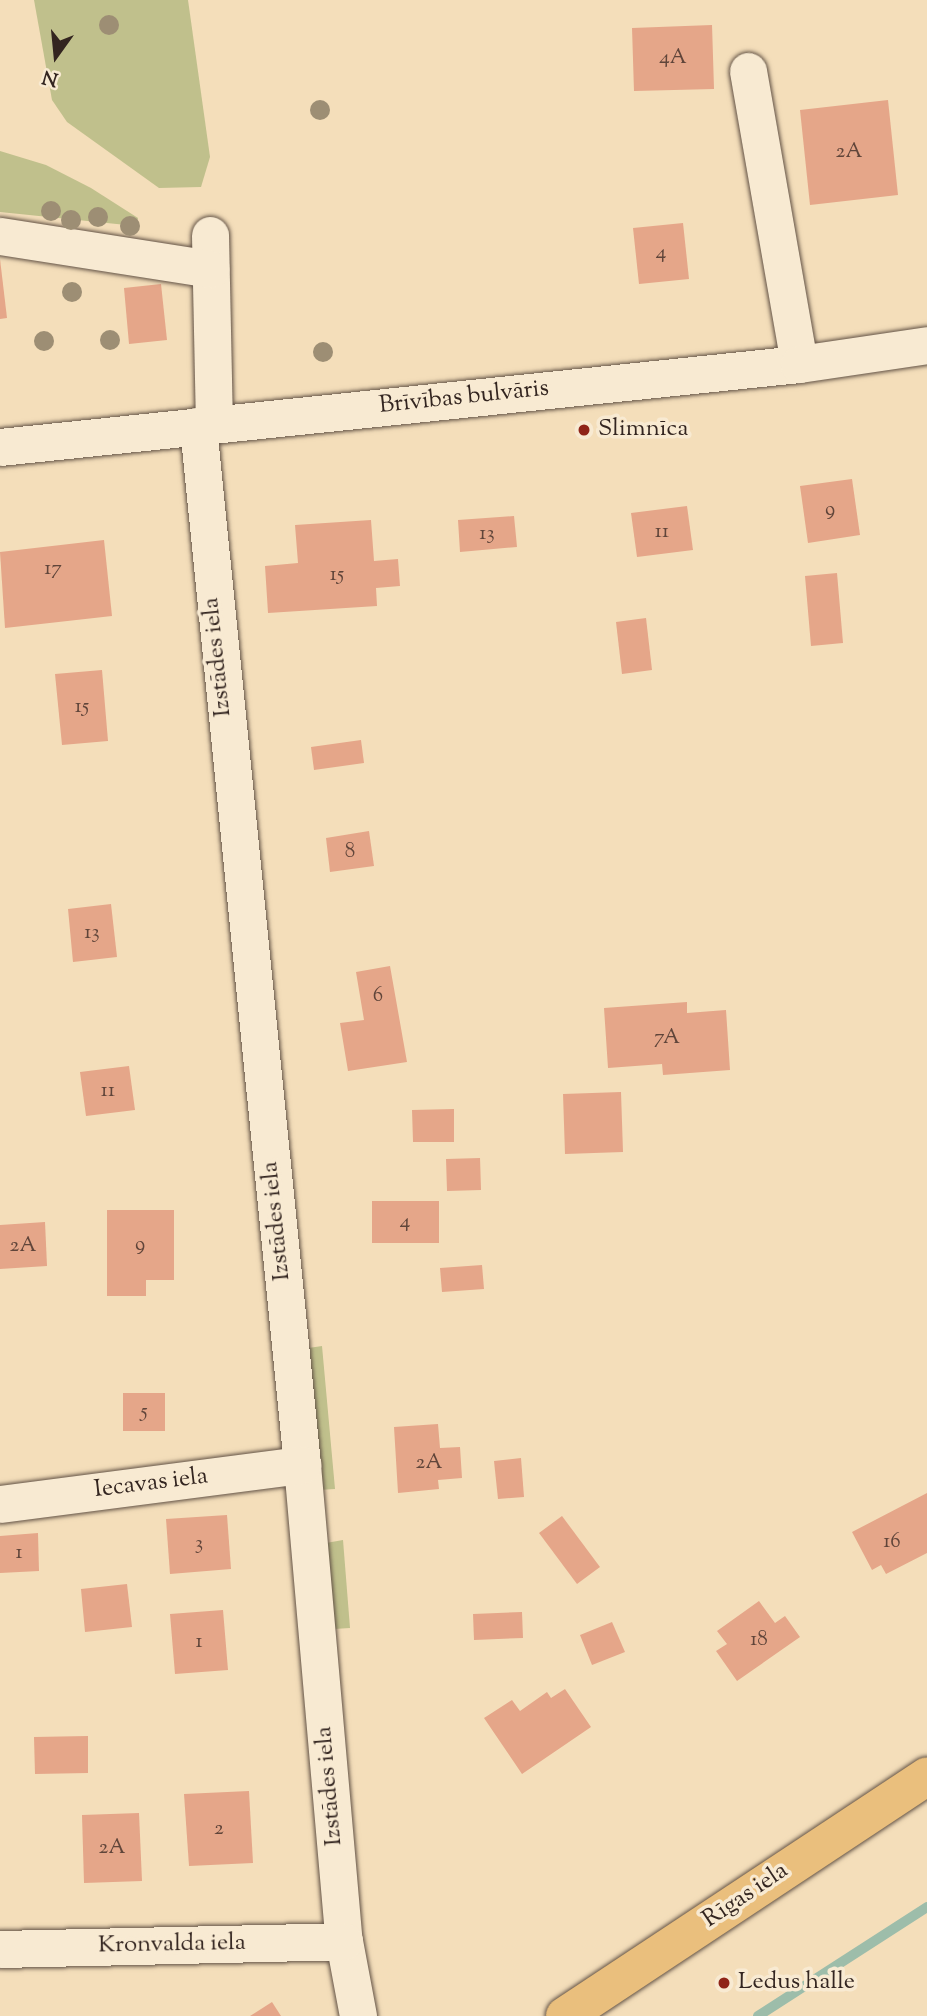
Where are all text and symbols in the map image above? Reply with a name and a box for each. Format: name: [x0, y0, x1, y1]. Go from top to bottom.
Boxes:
north arrow: [21, 21, 91, 91]
house number: 4A: [659, 45, 687, 71]
text: N: [40, 62, 61, 92]
house number: 2A: [836, 139, 862, 165]
house number: 4: [656, 240, 666, 266]
street label: Brīvības bulvāris: [378, 375, 550, 421]
place label: Slimnīca: [598, 416, 688, 444]
marker: Slimnīca: [576, 422, 592, 438]
house number: 9: [825, 497, 835, 523]
house number: 11: [655, 519, 669, 545]
house number: 13: [479, 521, 495, 547]
house number: 17: [44, 556, 62, 582]
house number: 15: [330, 562, 344, 588]
street label: Izstādes iela: [197, 596, 239, 718]
house number: 15: [75, 694, 89, 720]
house number: 8: [345, 839, 355, 865]
house number: 13: [84, 920, 100, 946]
house number: 6: [373, 983, 383, 1009]
house number: 7A: [654, 1025, 680, 1051]
house number: 11: [101, 1078, 115, 1104]
street label: Izstādes iela: [256, 1160, 298, 1282]
house number: 4: [400, 1209, 410, 1235]
house number: 9: [135, 1232, 145, 1258]
house number: 2A: [10, 1233, 36, 1259]
house number: 5: [140, 1399, 148, 1425]
house number: 2A: [416, 1450, 442, 1476]
street label: Iecavas iela: [93, 1463, 209, 1505]
house number: 16: [883, 1529, 901, 1555]
house number: 3: [195, 1531, 203, 1557]
house number: 1: [15, 1540, 23, 1566]
house number: 18: [750, 1627, 768, 1653]
house number: 1: [195, 1629, 203, 1655]
street label: Izstādes iela: [310, 1725, 350, 1847]
house number: 2: [214, 1816, 224, 1842]
house number: 2A: [99, 1835, 125, 1861]
street label: Rīgas iela: [698, 1857, 794, 1935]
street label: Kronvalda iela: [98, 1929, 246, 1961]
place label: Ledus halle: [738, 1969, 855, 1997]
marker: Ledus halle: [716, 1975, 732, 1991]

